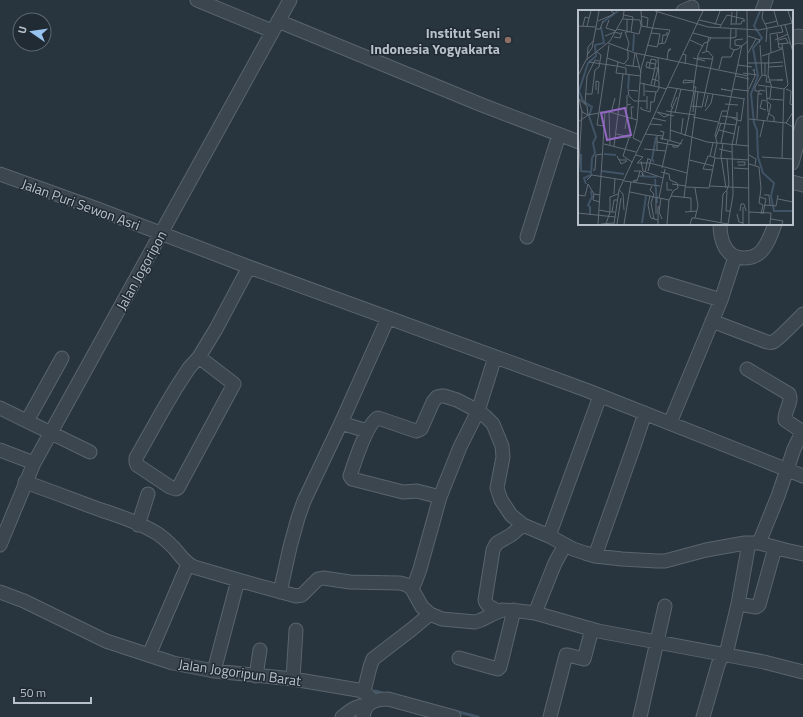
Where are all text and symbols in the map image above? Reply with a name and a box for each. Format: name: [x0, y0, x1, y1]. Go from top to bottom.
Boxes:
inset map: [578, 10, 793, 225]
north arrow: [12, 12, 52, 52]
place label: Institut Seni Indonesia Yogyakarta: [370, 22, 500, 59]
text: U: [14, 24, 31, 35]
marker: Institut Seni Indonesia Yogyakarta: [503, 35, 513, 45]
street label: Jalan Puri Sewon Asri: [19, 173, 143, 235]
street label: Jalan Jogoripon: [110, 226, 172, 314]
street label: Jalan Jogoripun Barat: [177, 653, 303, 691]
scale bar: [14, 679, 91, 705]
text: 50 m: [20, 683, 46, 702]

